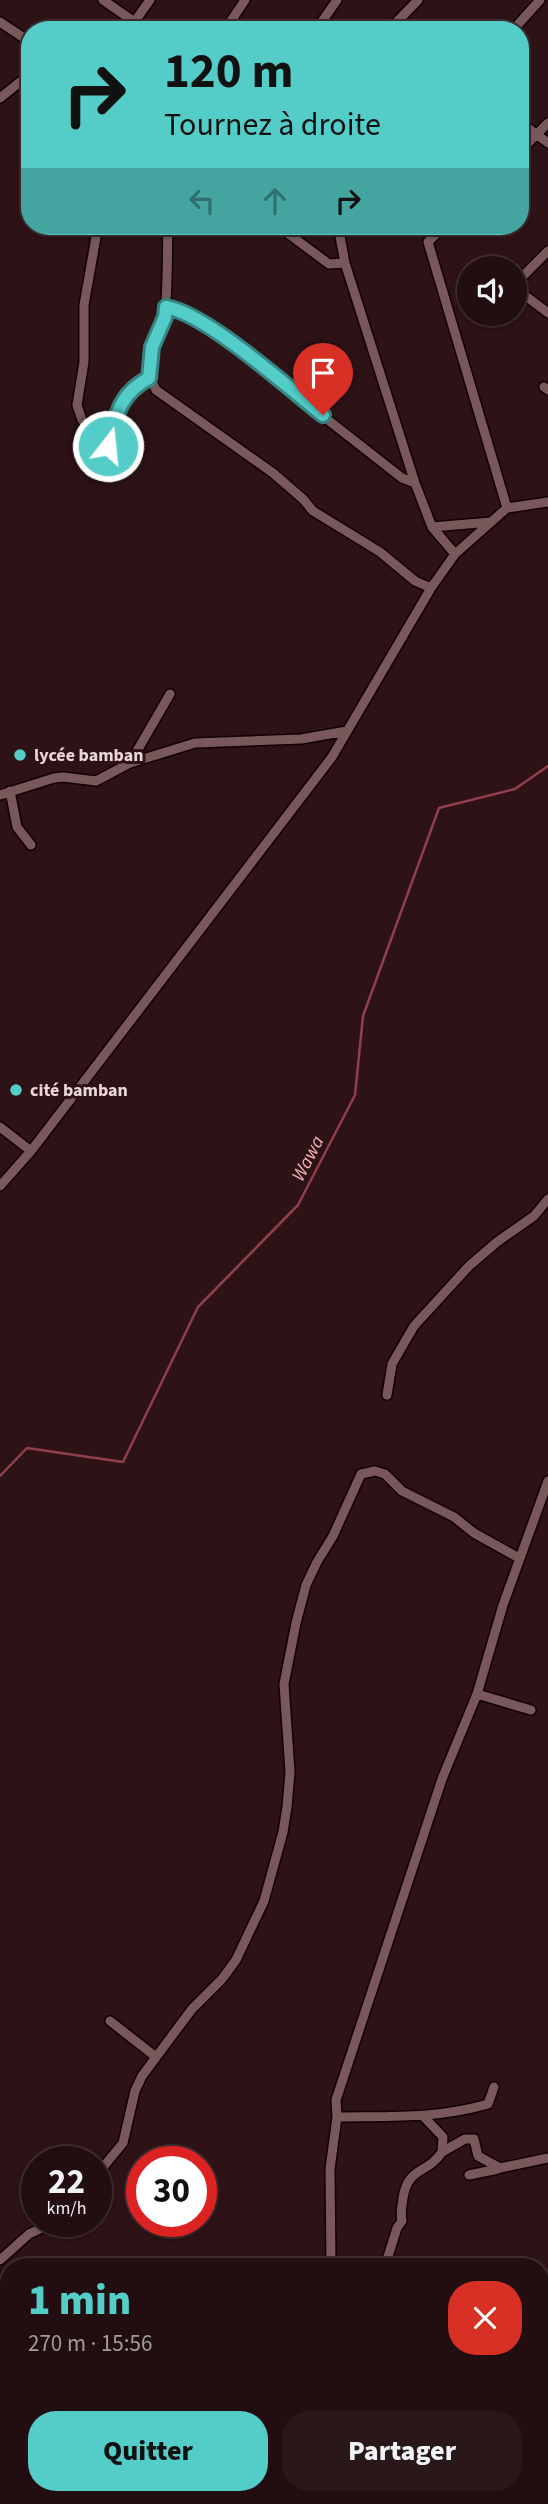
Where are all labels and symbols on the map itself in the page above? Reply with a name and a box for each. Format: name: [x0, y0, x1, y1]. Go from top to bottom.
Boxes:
pin: [293, 343, 353, 415]
position arrow: [71, 409, 145, 483]
place label: lycée bamban: [34, 743, 143, 768]
marker: lycée bamban: [12, 747, 28, 763]
place label: cité bamban: [30, 1078, 128, 1103]
marker: cité bamban: [8, 1082, 24, 1098]
water label: Wawa: [285, 1131, 331, 1186]
speed limit sign: 30: [126, 2146, 217, 2237]

